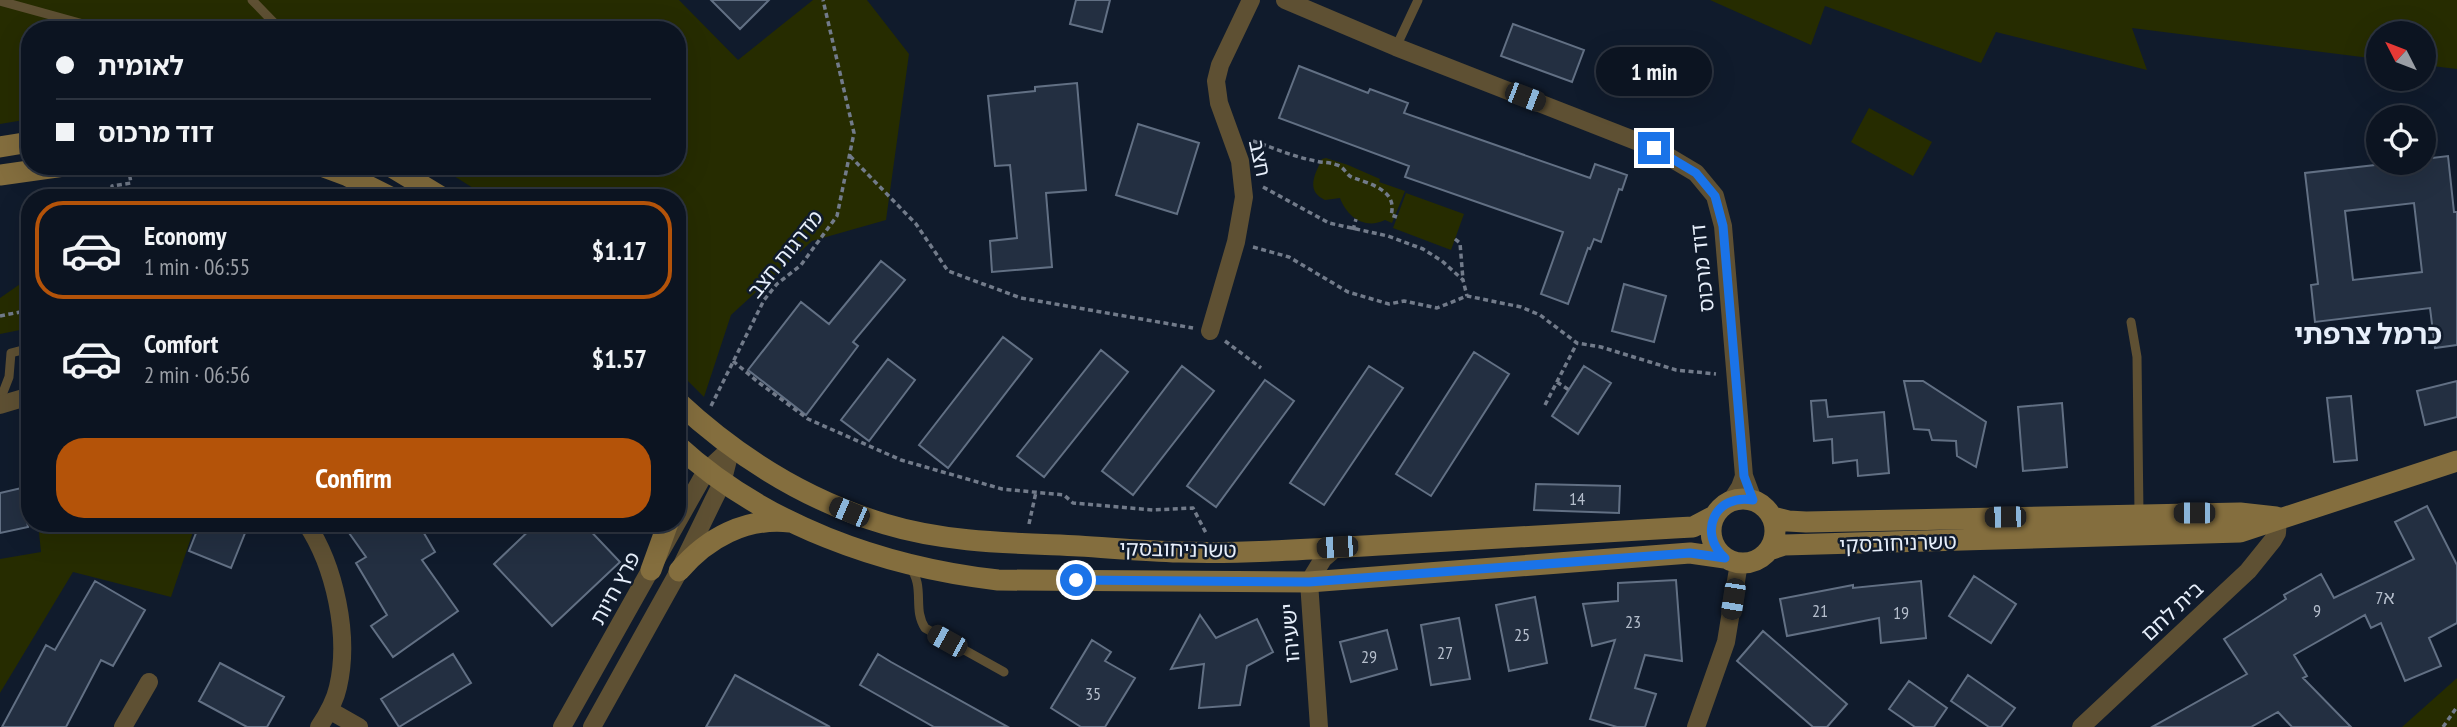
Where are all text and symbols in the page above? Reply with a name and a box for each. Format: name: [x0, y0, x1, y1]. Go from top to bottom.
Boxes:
north arrow: [2366, 21, 2436, 91]
map controls: [2366, 21, 2436, 175]
callout: 1 min: [1596, 46, 1712, 96]
text: לאומית: [98, 49, 184, 82]
text: 1 min: [1631, 57, 1677, 86]
car: [1502, 80, 1549, 114]
button: locate: [2366, 105, 2436, 175]
text: דוד מרכוס: [98, 116, 214, 149]
route end: [1638, 132, 1670, 164]
street label: חצב: [1243, 137, 1277, 179]
street label: מדרגות חצב: [741, 204, 829, 304]
icon: car: [60, 219, 123, 282]
text: Economy: [144, 219, 226, 252]
street label: דוד מרכוס: [1684, 223, 1720, 313]
text: $1.17: [592, 234, 647, 267]
text: 1 min · 06:55: [144, 252, 250, 281]
district label: כרמל צרפתי: [2294, 315, 2442, 352]
icon: car: [60, 327, 123, 390]
text: Comfort: [144, 327, 218, 360]
text: $1.57: [592, 342, 647, 375]
text: 2 min · 06:56: [144, 360, 250, 389]
button: Confirm: [56, 438, 651, 518]
house number: 14: [1569, 487, 1585, 510]
car: [826, 494, 873, 530]
car: [2174, 503, 2216, 524]
car: [1984, 506, 2027, 528]
street label: טשרניחובסקי: [1839, 527, 1957, 559]
street label: טשרניחובסקי: [1119, 534, 1237, 564]
car: [1316, 535, 1359, 559]
street label: פרץ חיות: [584, 546, 646, 630]
route start: [1060, 564, 1092, 596]
street label: בית לחם: [2135, 575, 2209, 647]
car: [1720, 577, 1747, 621]
house number: 7א: [2375, 586, 2395, 609]
house number: 21: [1812, 599, 1828, 622]
house number: 9: [2313, 599, 2321, 622]
house number: 19: [1893, 601, 1909, 624]
street label: ישעיהו: [1274, 603, 1306, 663]
house number: 23: [1625, 610, 1641, 633]
car: [924, 622, 971, 660]
house number: 25: [1514, 623, 1530, 646]
house number: 27: [1437, 641, 1453, 664]
house number: 29: [1361, 645, 1377, 668]
house number: 35: [1085, 682, 1101, 705]

